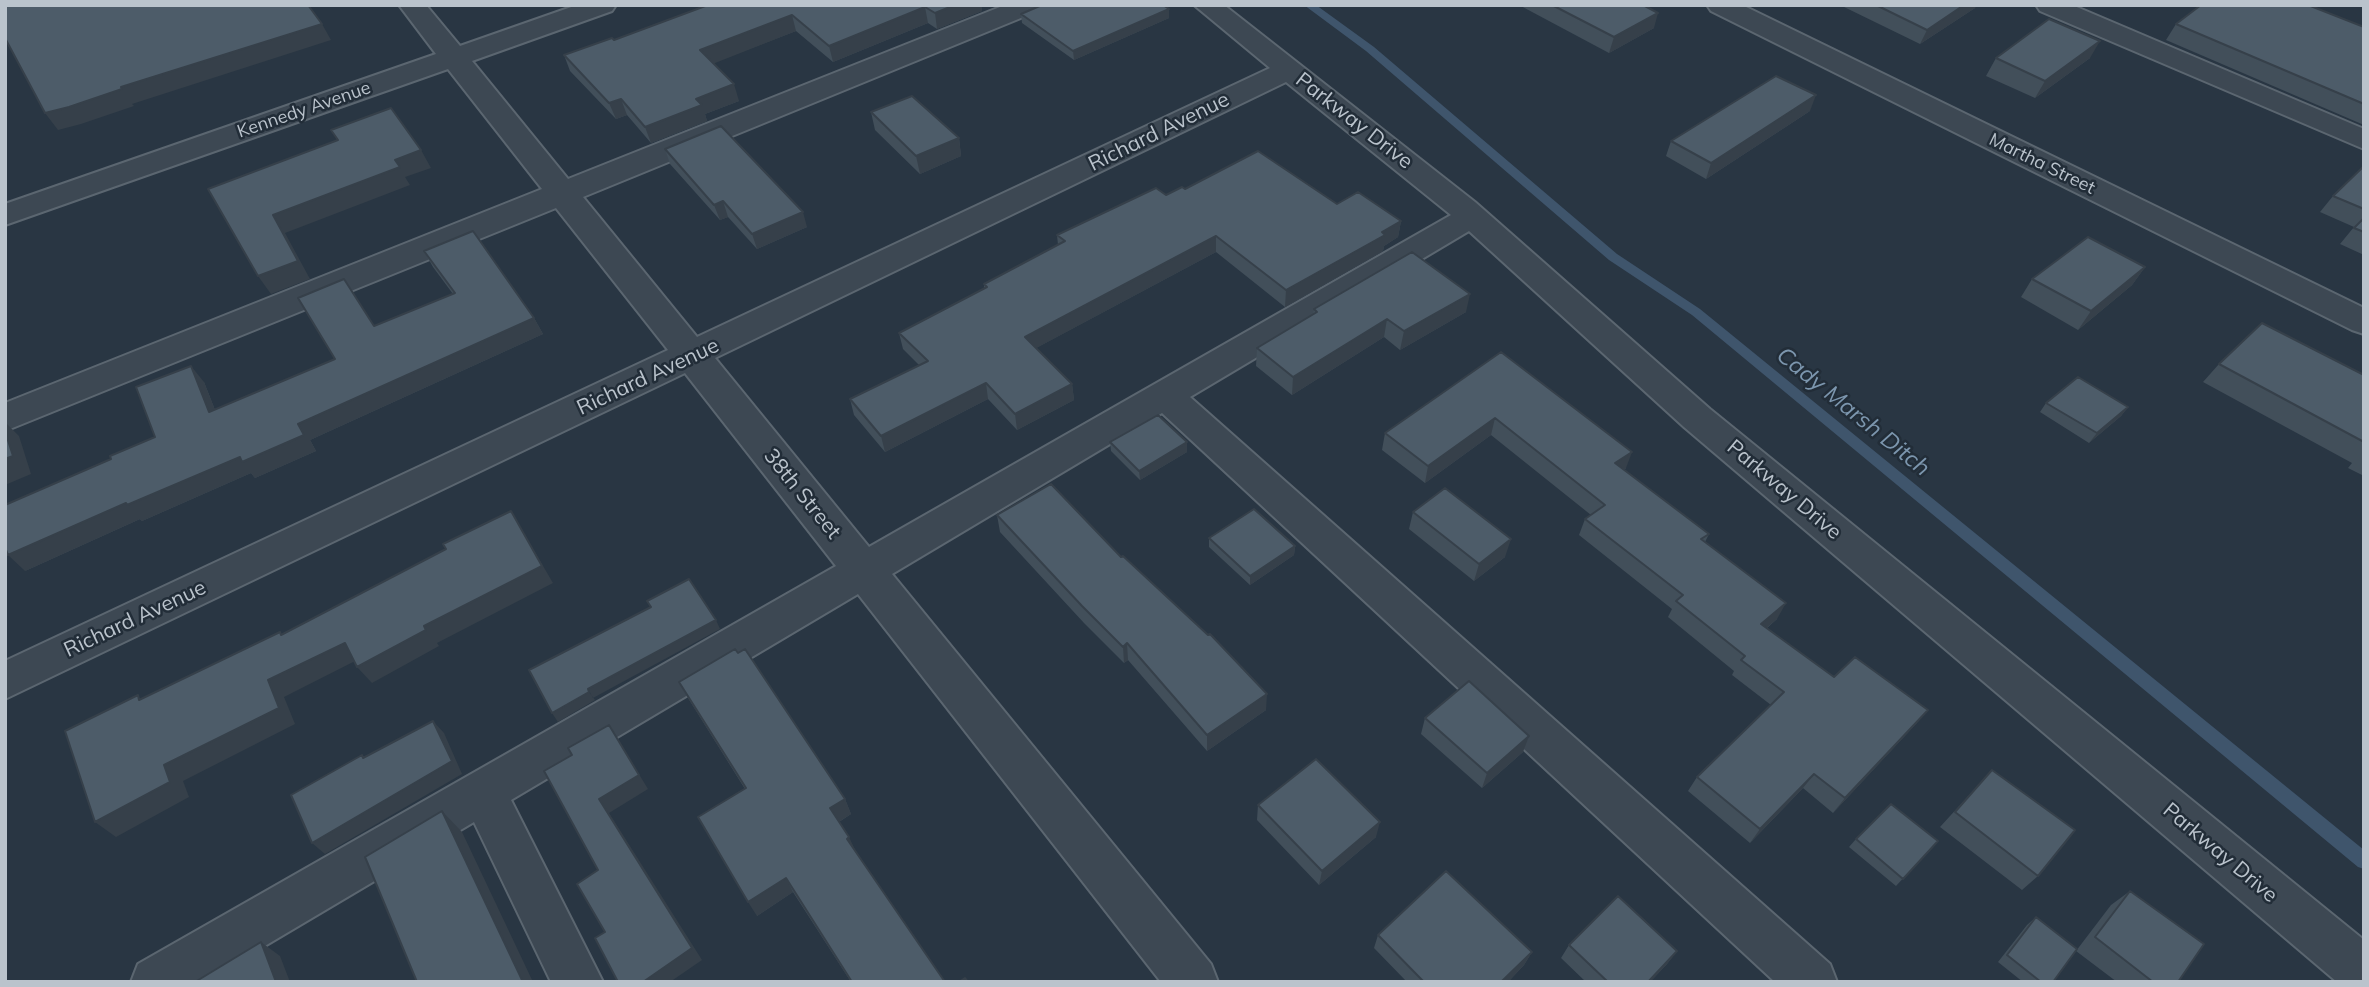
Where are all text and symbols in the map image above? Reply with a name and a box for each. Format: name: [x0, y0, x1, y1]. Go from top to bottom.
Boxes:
street label: Parkway Drive: [1290, 67, 1418, 175]
street label: Kennedy Avenue: [234, 77, 374, 143]
street label: Richard Avenue: [1084, 87, 1234, 177]
street label: Martha Street: [1985, 129, 2099, 199]
street label: Richard Avenue: [573, 333, 723, 421]
water label: Cady Marsh Ditch: [1771, 342, 1935, 482]
street label: Parkway Drive: [1722, 435, 1846, 545]
street label: 38th Street: [758, 444, 846, 544]
street label: Richard Avenue: [60, 575, 210, 663]
street label: Parkway Drive: [2158, 798, 2282, 908]

